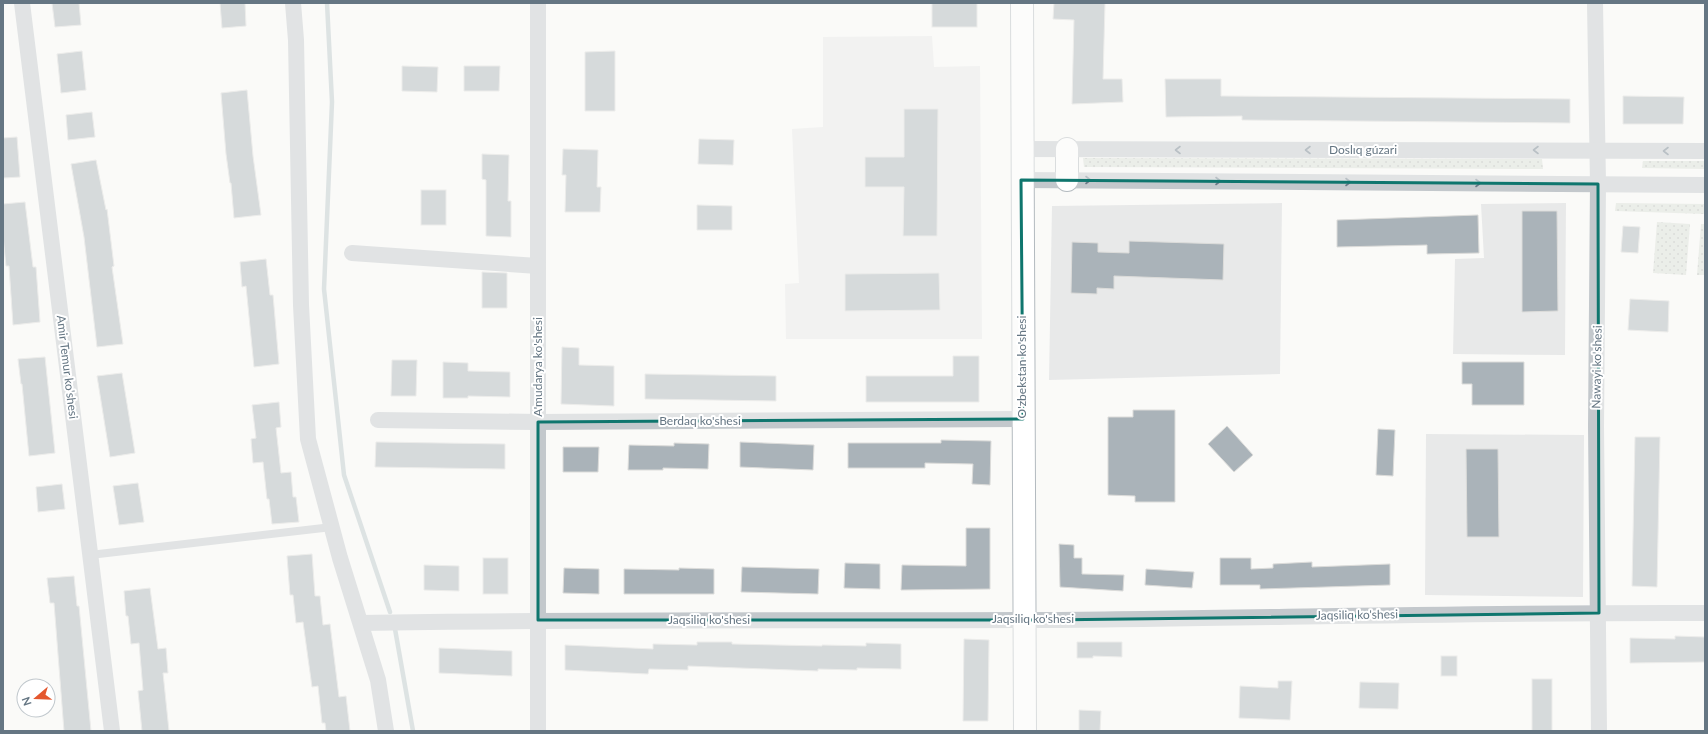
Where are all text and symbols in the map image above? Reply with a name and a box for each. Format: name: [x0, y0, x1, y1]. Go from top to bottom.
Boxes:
street label: Doslıq gúzari: [1329, 142, 1397, 157]
one-way arrow: [1175, 146, 1181, 154]
one-way arrow: [1305, 146, 1311, 154]
one-way arrow: [1533, 146, 1539, 154]
one-way arrow: [1663, 147, 1669, 155]
one-way arrow: [1085, 176, 1091, 184]
one-way arrow: [1215, 177, 1221, 185]
one-way arrow: [1345, 178, 1351, 186]
one-way arrow: [1475, 179, 1481, 187]
street label: Amir Temur ko'shesi: [54, 314, 81, 420]
street label: O'zbekstan ko'shesi: [1014, 315, 1029, 418]
street label: A'mudarya ko'shesi: [530, 317, 545, 417]
street label: Nawayi ko'shesi: [1588, 325, 1605, 409]
street label: Berdaq ko'shesi: [659, 413, 741, 428]
street label: Jaqsiliq ko'shesi: [1316, 606, 1398, 623]
street label: Jaqsiliq ko'shesi: [992, 611, 1074, 626]
street label: Jaqsiliq ko'shesi: [668, 612, 750, 627]
north arrow: [16, 678, 56, 718]
text: N: [19, 695, 34, 708]

